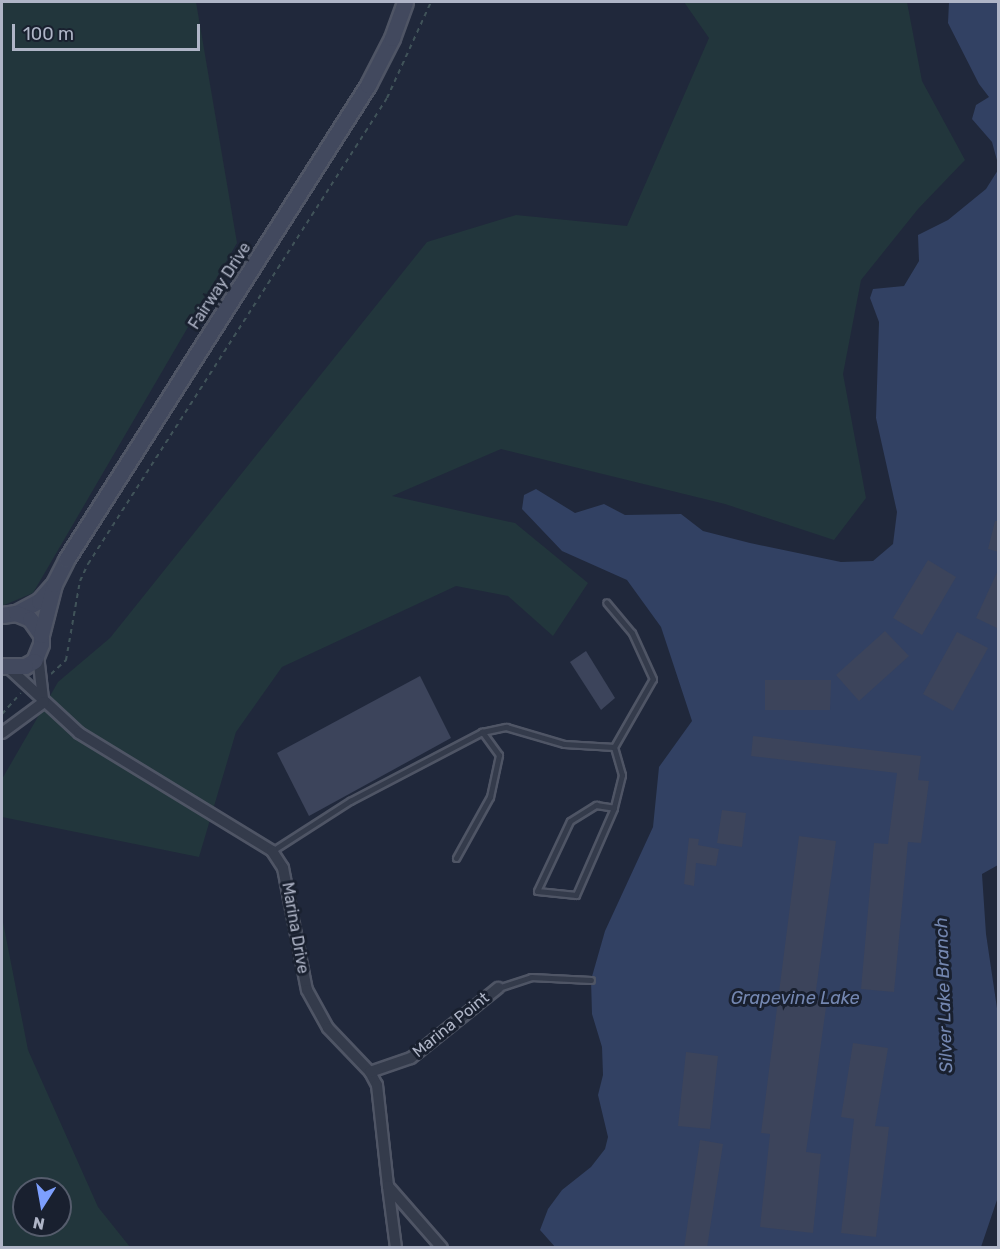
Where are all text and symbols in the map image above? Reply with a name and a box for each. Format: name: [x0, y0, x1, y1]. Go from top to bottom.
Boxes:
scale bar: [15, 12, 202, 50]
text: 100 m: [23, 23, 74, 45]
street label: Fairway Drive: [185, 239, 255, 333]
street label: Marina Drive: [278, 881, 312, 975]
water label: Silver Lake Branch: [930, 917, 958, 1073]
water label: Grapevine Lake: [730, 987, 860, 1009]
street label: Marina Point: [409, 988, 493, 1062]
north arrow: [12, 1177, 72, 1237]
text: N: [31, 1213, 46, 1234]

